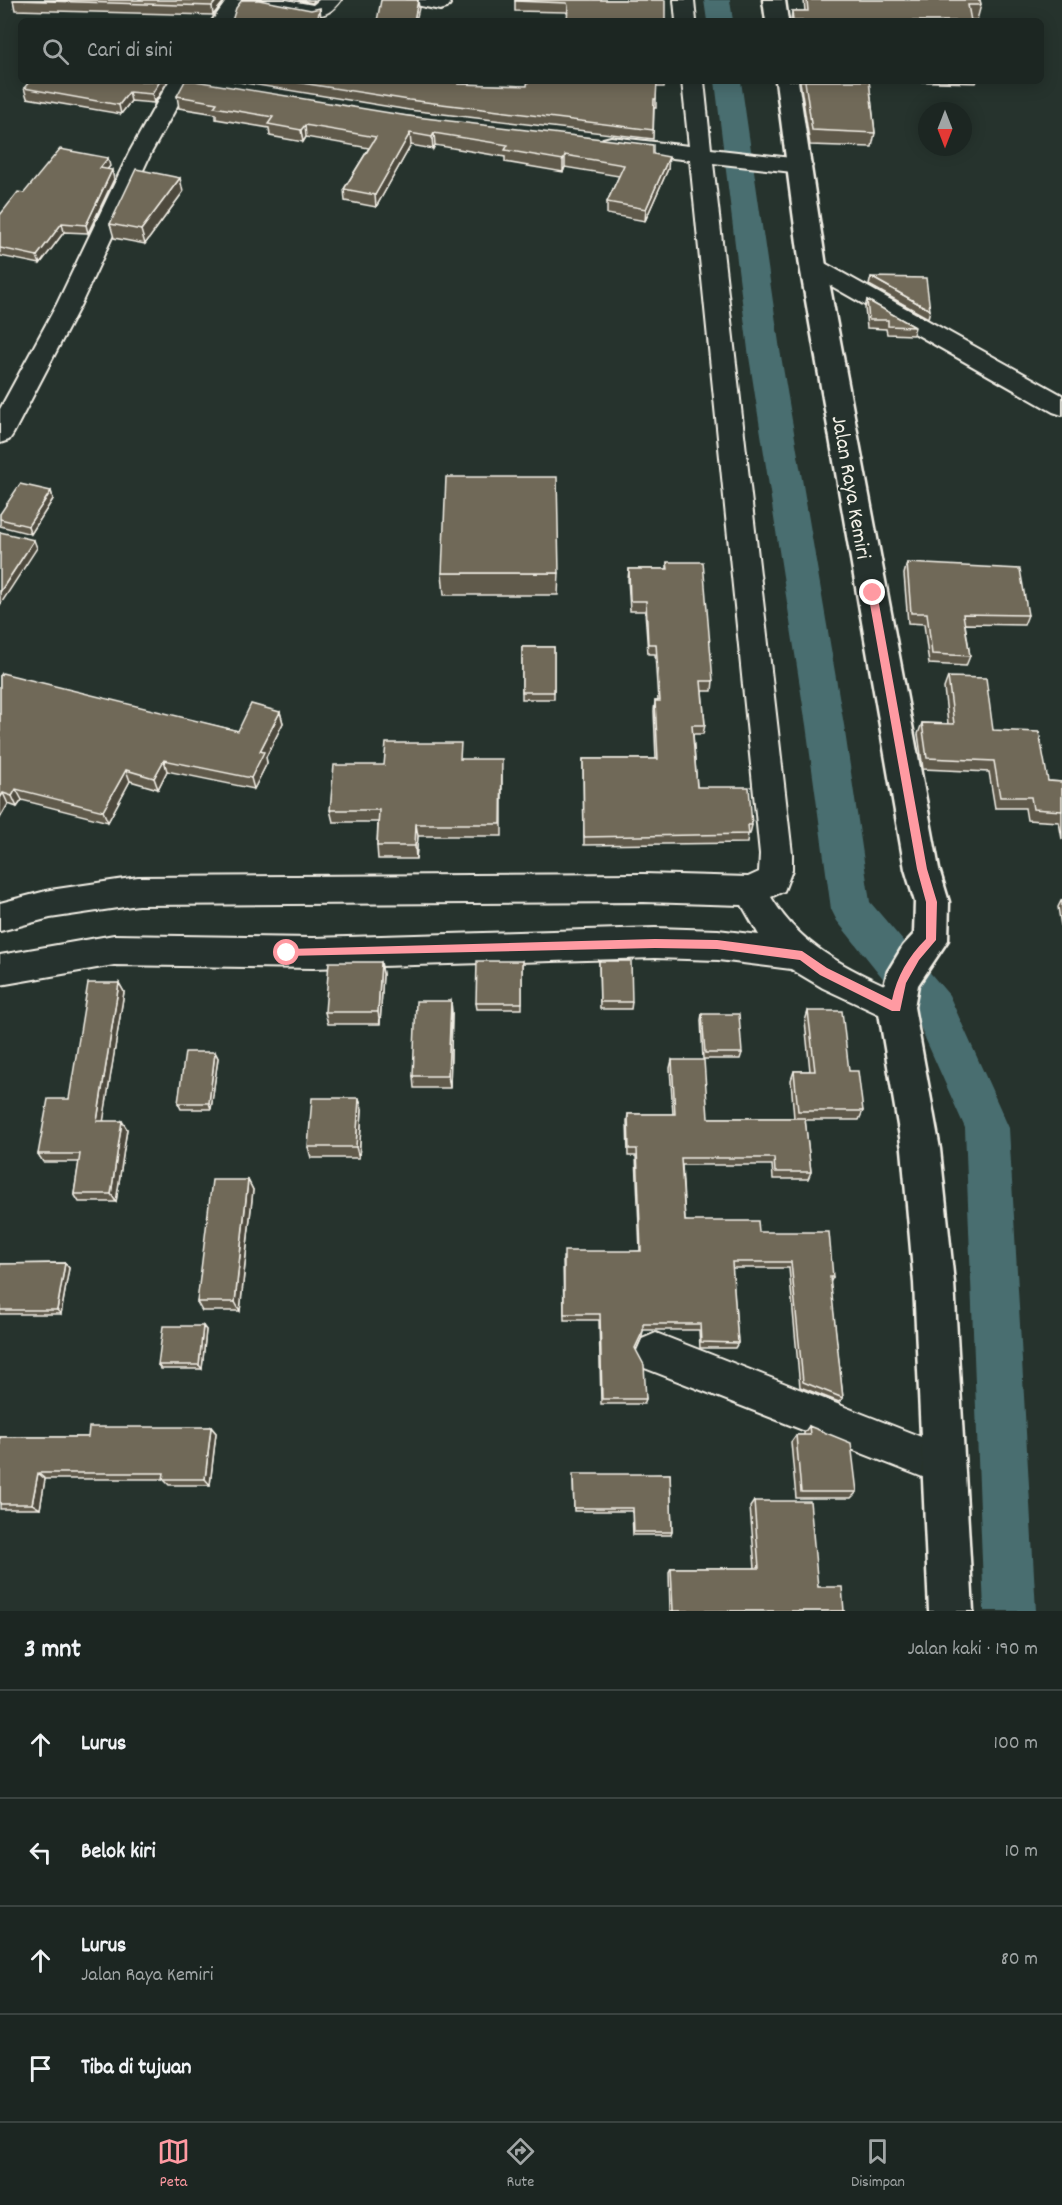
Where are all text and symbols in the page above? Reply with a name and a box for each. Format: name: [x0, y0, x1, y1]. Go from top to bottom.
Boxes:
search box: [18, 18, 1044, 84]
icon: search: [39, 35, 72, 68]
text: Cari di sini: [87, 36, 172, 67]
north arrow: [918, 102, 972, 156]
street label: Jalan Raya Kemiri: [822, 413, 877, 562]
route end: [859, 579, 885, 605]
route start: [273, 939, 299, 965]
text: 3 mnt: [24, 1632, 81, 1669]
text: Jalan kaki · 190 m: [907, 1636, 1038, 1664]
icon: ahead: [24, 1728, 57, 1761]
text: Lurus: [81, 1729, 126, 1760]
text: 100 m: [994, 1730, 1038, 1758]
icon: left: [24, 1836, 57, 1869]
text: Belok kiri: [81, 1837, 155, 1868]
text: 10 m: [1004, 1838, 1038, 1866]
text: Lurus: [81, 1931, 126, 1962]
icon: ahead: [24, 1944, 57, 1977]
text: 80 m: [1001, 1946, 1038, 1974]
text: Jalan Raya Kemiri: [81, 1962, 213, 1990]
icon: arrive: [24, 2052, 57, 2085]
text: Tiba di tujuan: [81, 2053, 191, 2084]
tab: Peta: [157, 2135, 190, 2194]
tab: Rute: [504, 2135, 537, 2194]
tab: Disimpan: [851, 2135, 905, 2194]

